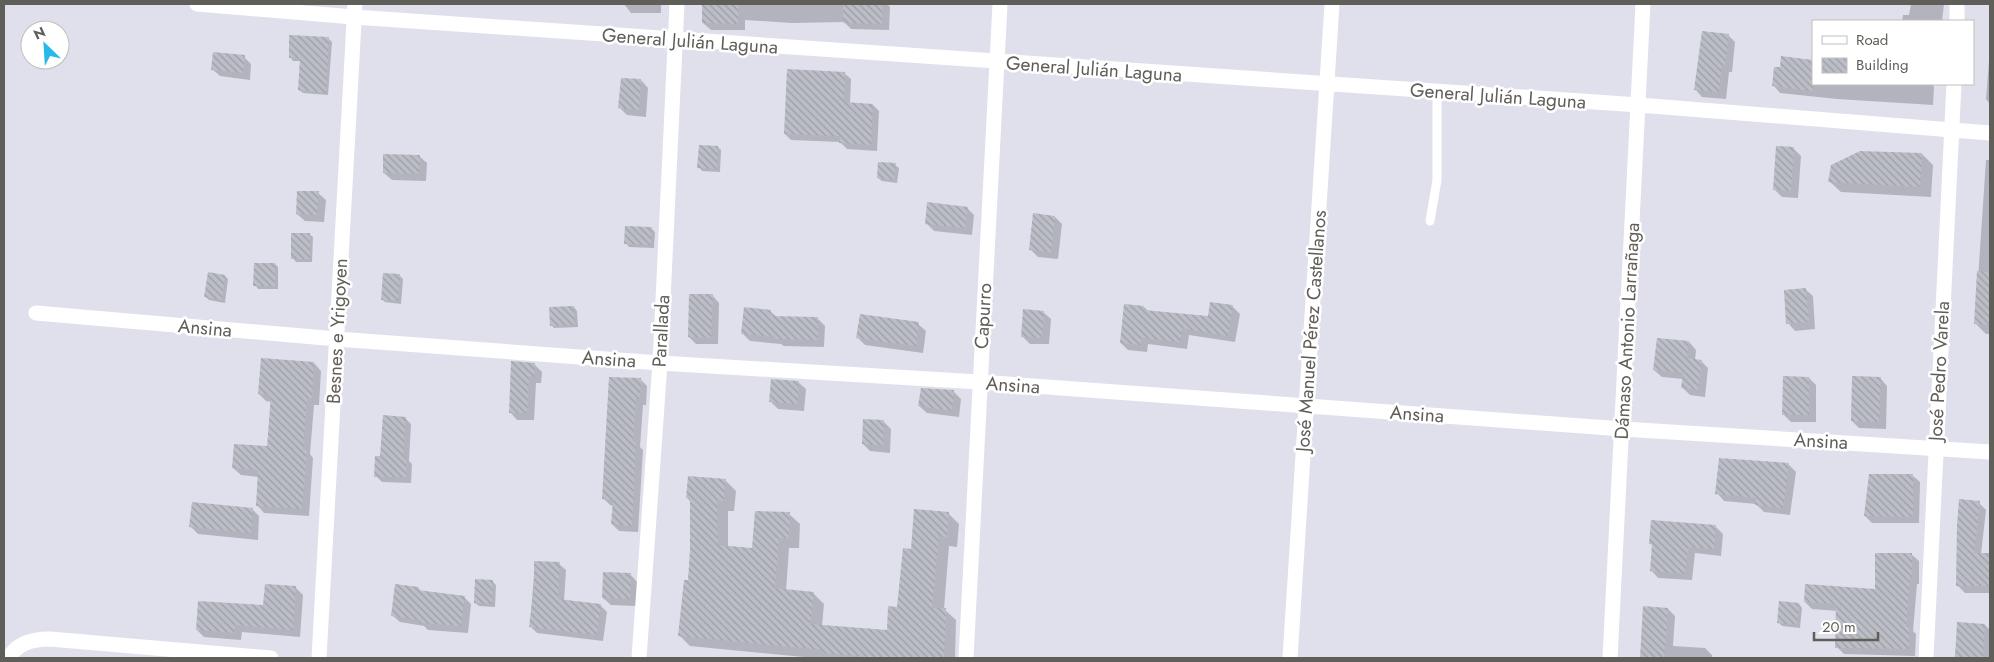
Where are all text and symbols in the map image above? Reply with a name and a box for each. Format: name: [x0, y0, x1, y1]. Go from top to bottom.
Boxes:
north arrow: [20, 20, 70, 70]
legend: [1812, 20, 1974, 85]
street label: General Julián Laguna: [601, 21, 779, 61]
text: N: [30, 22, 49, 45]
text: Road: [1856, 29, 1888, 51]
street label: General Julián Laguna: [1005, 49, 1183, 89]
text: Building: [1856, 54, 1908, 76]
street label: General Julián Laguna: [1409, 76, 1587, 116]
street label: José Manuel Pérez Castellanos: [1289, 209, 1333, 456]
street label: Dámaso Antonio Larrañaga: [1608, 222, 1646, 440]
street label: Besnes e Yrigoyen: [320, 257, 354, 405]
street label: Capurro: [968, 282, 998, 350]
street label: Parallada: [646, 294, 676, 368]
street label: José Pedro Varela: [1922, 300, 1956, 445]
street label: Ansina: [177, 312, 233, 344]
street label: Ansina: [581, 344, 637, 374]
street label: Ansina: [985, 370, 1041, 400]
street label: Ansina: [1389, 399, 1445, 429]
street label: Ansina: [1793, 426, 1849, 456]
scale bar: [1814, 610, 1878, 642]
text: 20 m: [1822, 616, 1856, 638]

